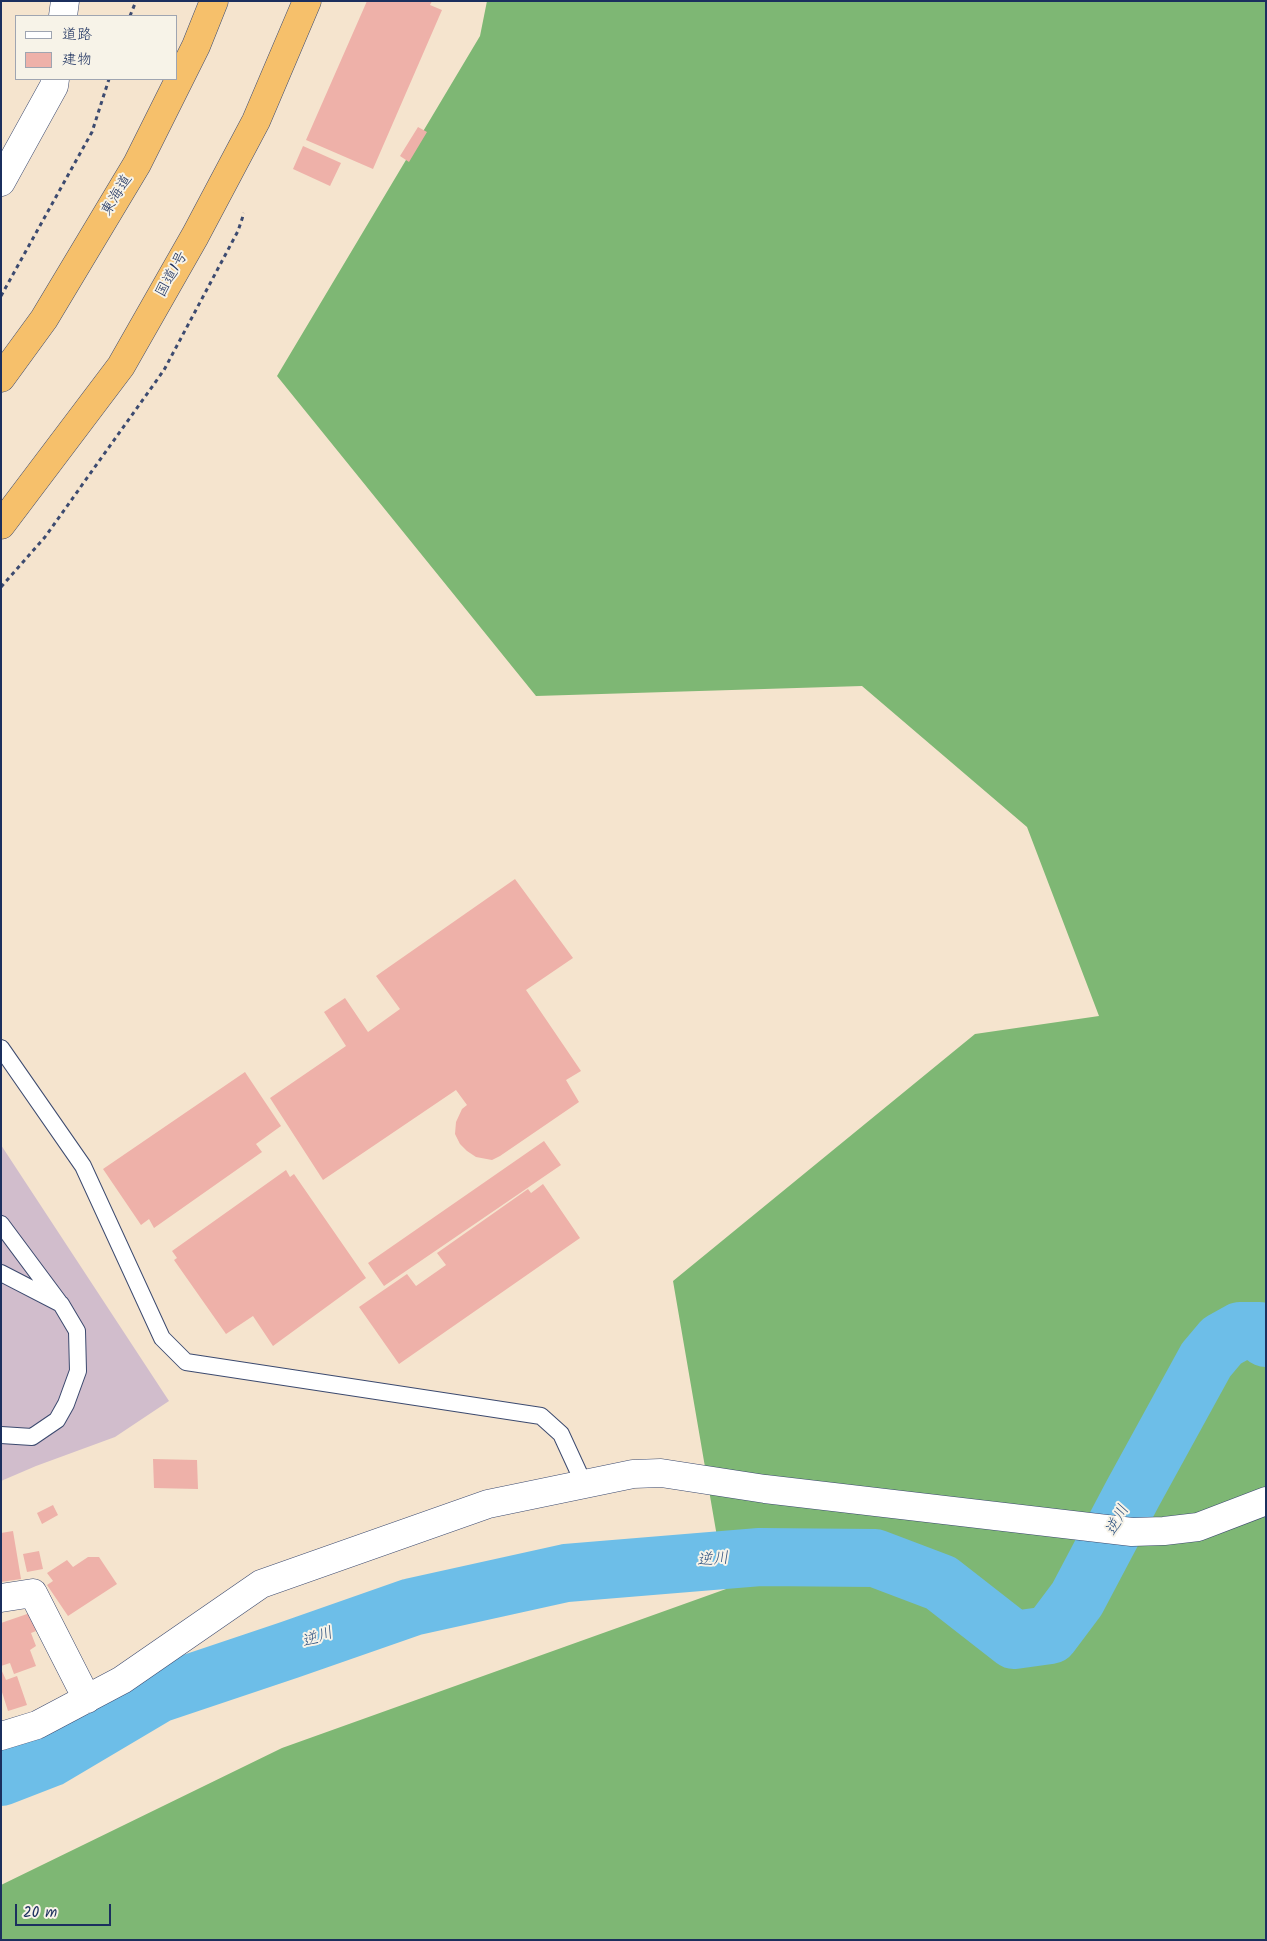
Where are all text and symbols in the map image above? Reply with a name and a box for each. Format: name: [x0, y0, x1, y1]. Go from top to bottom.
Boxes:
legend: [15, 15, 178, 80]
text: 道路: [62, 23, 92, 47]
text: 建物: [62, 48, 92, 72]
street label: 東海道: [99, 172, 137, 220]
street label: 国道1号: [153, 249, 193, 301]
water label: 逆川: [1103, 1502, 1135, 1540]
water label: 逆川: [696, 1550, 730, 1572]
water label: 逆川: [300, 1625, 336, 1653]
scale bar: [18, 1894, 114, 1926]
text: 20 m: [23, 1901, 57, 1925]

